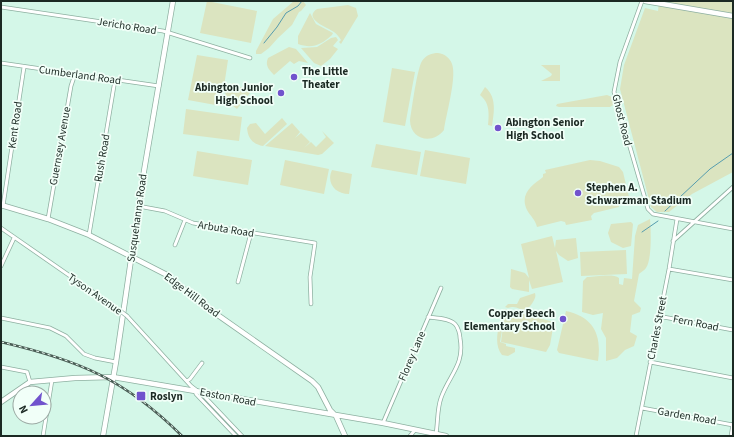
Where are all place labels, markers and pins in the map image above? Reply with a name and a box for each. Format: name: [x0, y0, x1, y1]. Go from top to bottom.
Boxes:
place label: The Little Theater: [302, 64, 348, 92]
marker: The Little Theater: [289, 72, 299, 82]
place label: Abington Junior High School: [194, 80, 274, 108]
marker: Abington Junior High School: [276, 88, 286, 98]
place label: Abington Senior High School: [505, 115, 585, 143]
marker: Abington Senior High School: [493, 123, 503, 133]
place label: Stephen A. Schwarzman Stadium: [586, 180, 691, 208]
marker: Stephen A. Schwarzman Stadium: [573, 188, 583, 198]
place label: Copper Beech Elementary School: [464, 306, 556, 334]
marker: Copper Beech Elementary School: [558, 314, 568, 324]
place label: Roslyn: [150, 389, 183, 404]
marker: Roslyn: [135, 390, 147, 402]

